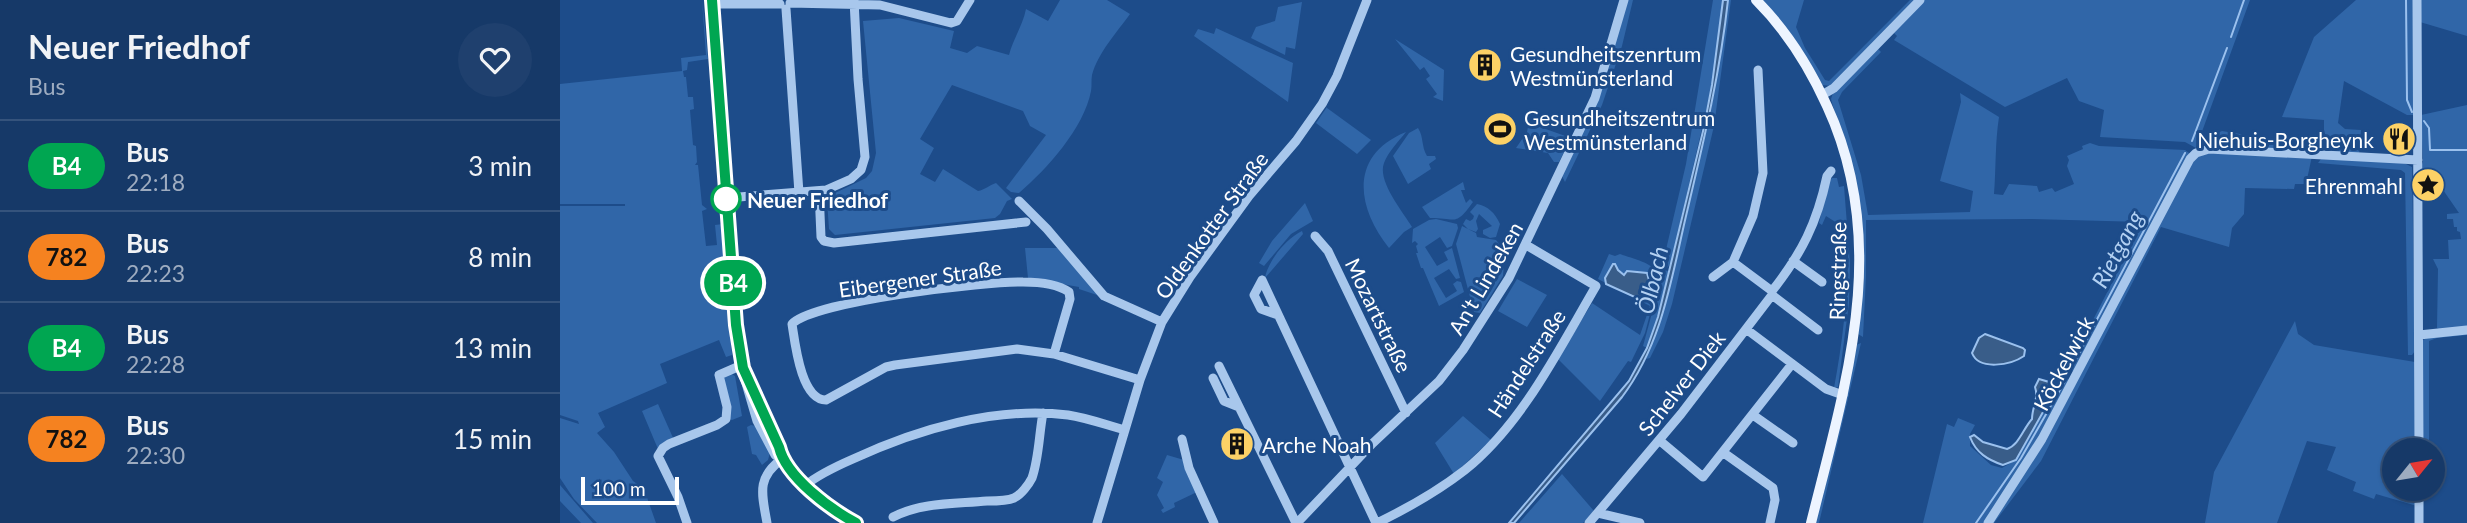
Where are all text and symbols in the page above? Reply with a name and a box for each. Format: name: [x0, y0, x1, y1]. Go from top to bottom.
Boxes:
button: heart: [458, 23, 532, 97]
text: Neuer Friedhof: [28, 26, 250, 66]
place label: Gesundheitszenrtum Westmünsterland: [1510, 41, 1701, 90]
building icon: Gesundheitszenrtum Westmünsterland: [1466, 46, 1504, 84]
text: Bus: [28, 72, 65, 100]
place label: Gesundheitszentrum Westmünsterland: [1524, 105, 1715, 154]
sports icon: Gesundheitszentrum Westmünsterland: [1481, 110, 1519, 148]
restaurant icon: Niehuis-Borgheynk: [2380, 120, 2418, 158]
place label: Niehuis-Borgheynk: [2197, 127, 2374, 152]
text: Bus: [126, 136, 169, 168]
street label: Oldenkotter Straße: [1149, 147, 1273, 303]
text: 3 min: [468, 150, 532, 182]
text: B4: [52, 151, 81, 180]
place icon: Ehrenmahl: [2409, 166, 2447, 204]
text: 22:18: [126, 168, 185, 196]
place label: Ehrenmahl: [2305, 173, 2403, 198]
marker: Neuer Friedhof: [711, 184, 741, 214]
place label: Neuer Friedhof: [747, 187, 889, 212]
water label: Rietgang: [2085, 205, 2149, 292]
street label: An't Lindeken: [1443, 217, 1527, 339]
street label: Ringstraße: [1824, 222, 1850, 320]
text: Bus: [126, 227, 169, 259]
text: 8 min: [468, 241, 532, 273]
text: 782: [46, 242, 87, 271]
water label: Ölbach: [1631, 243, 1673, 317]
street label: Eibergener Straße: [837, 254, 1003, 302]
street label: Mozartstraße: [1341, 254, 1417, 376]
text: 22:23: [126, 259, 185, 287]
line badge: B4: [702, 260, 764, 306]
text: B4: [718, 268, 748, 297]
street label: Händelstraße: [1482, 304, 1570, 422]
street label: Köckelwick: [2028, 311, 2098, 415]
text: Bus: [126, 318, 169, 350]
street label: Schelver Diek: [1632, 325, 1730, 440]
text: 13 min: [453, 332, 532, 364]
text: B4: [52, 333, 81, 362]
text: 22:28: [126, 350, 185, 378]
text: Bus: [126, 409, 169, 441]
text: 15 min: [453, 423, 532, 455]
text: 782: [46, 424, 87, 453]
building icon: Arche Noah: [1218, 425, 1256, 463]
place label: Arche Noah: [1262, 432, 1371, 457]
north arrow: [2382, 438, 2445, 500]
map controls: [2382, 438, 2445, 501]
text: 22:30: [126, 441, 185, 469]
scale bar: [581, 474, 679, 506]
text: 100 m: [592, 477, 646, 500]

